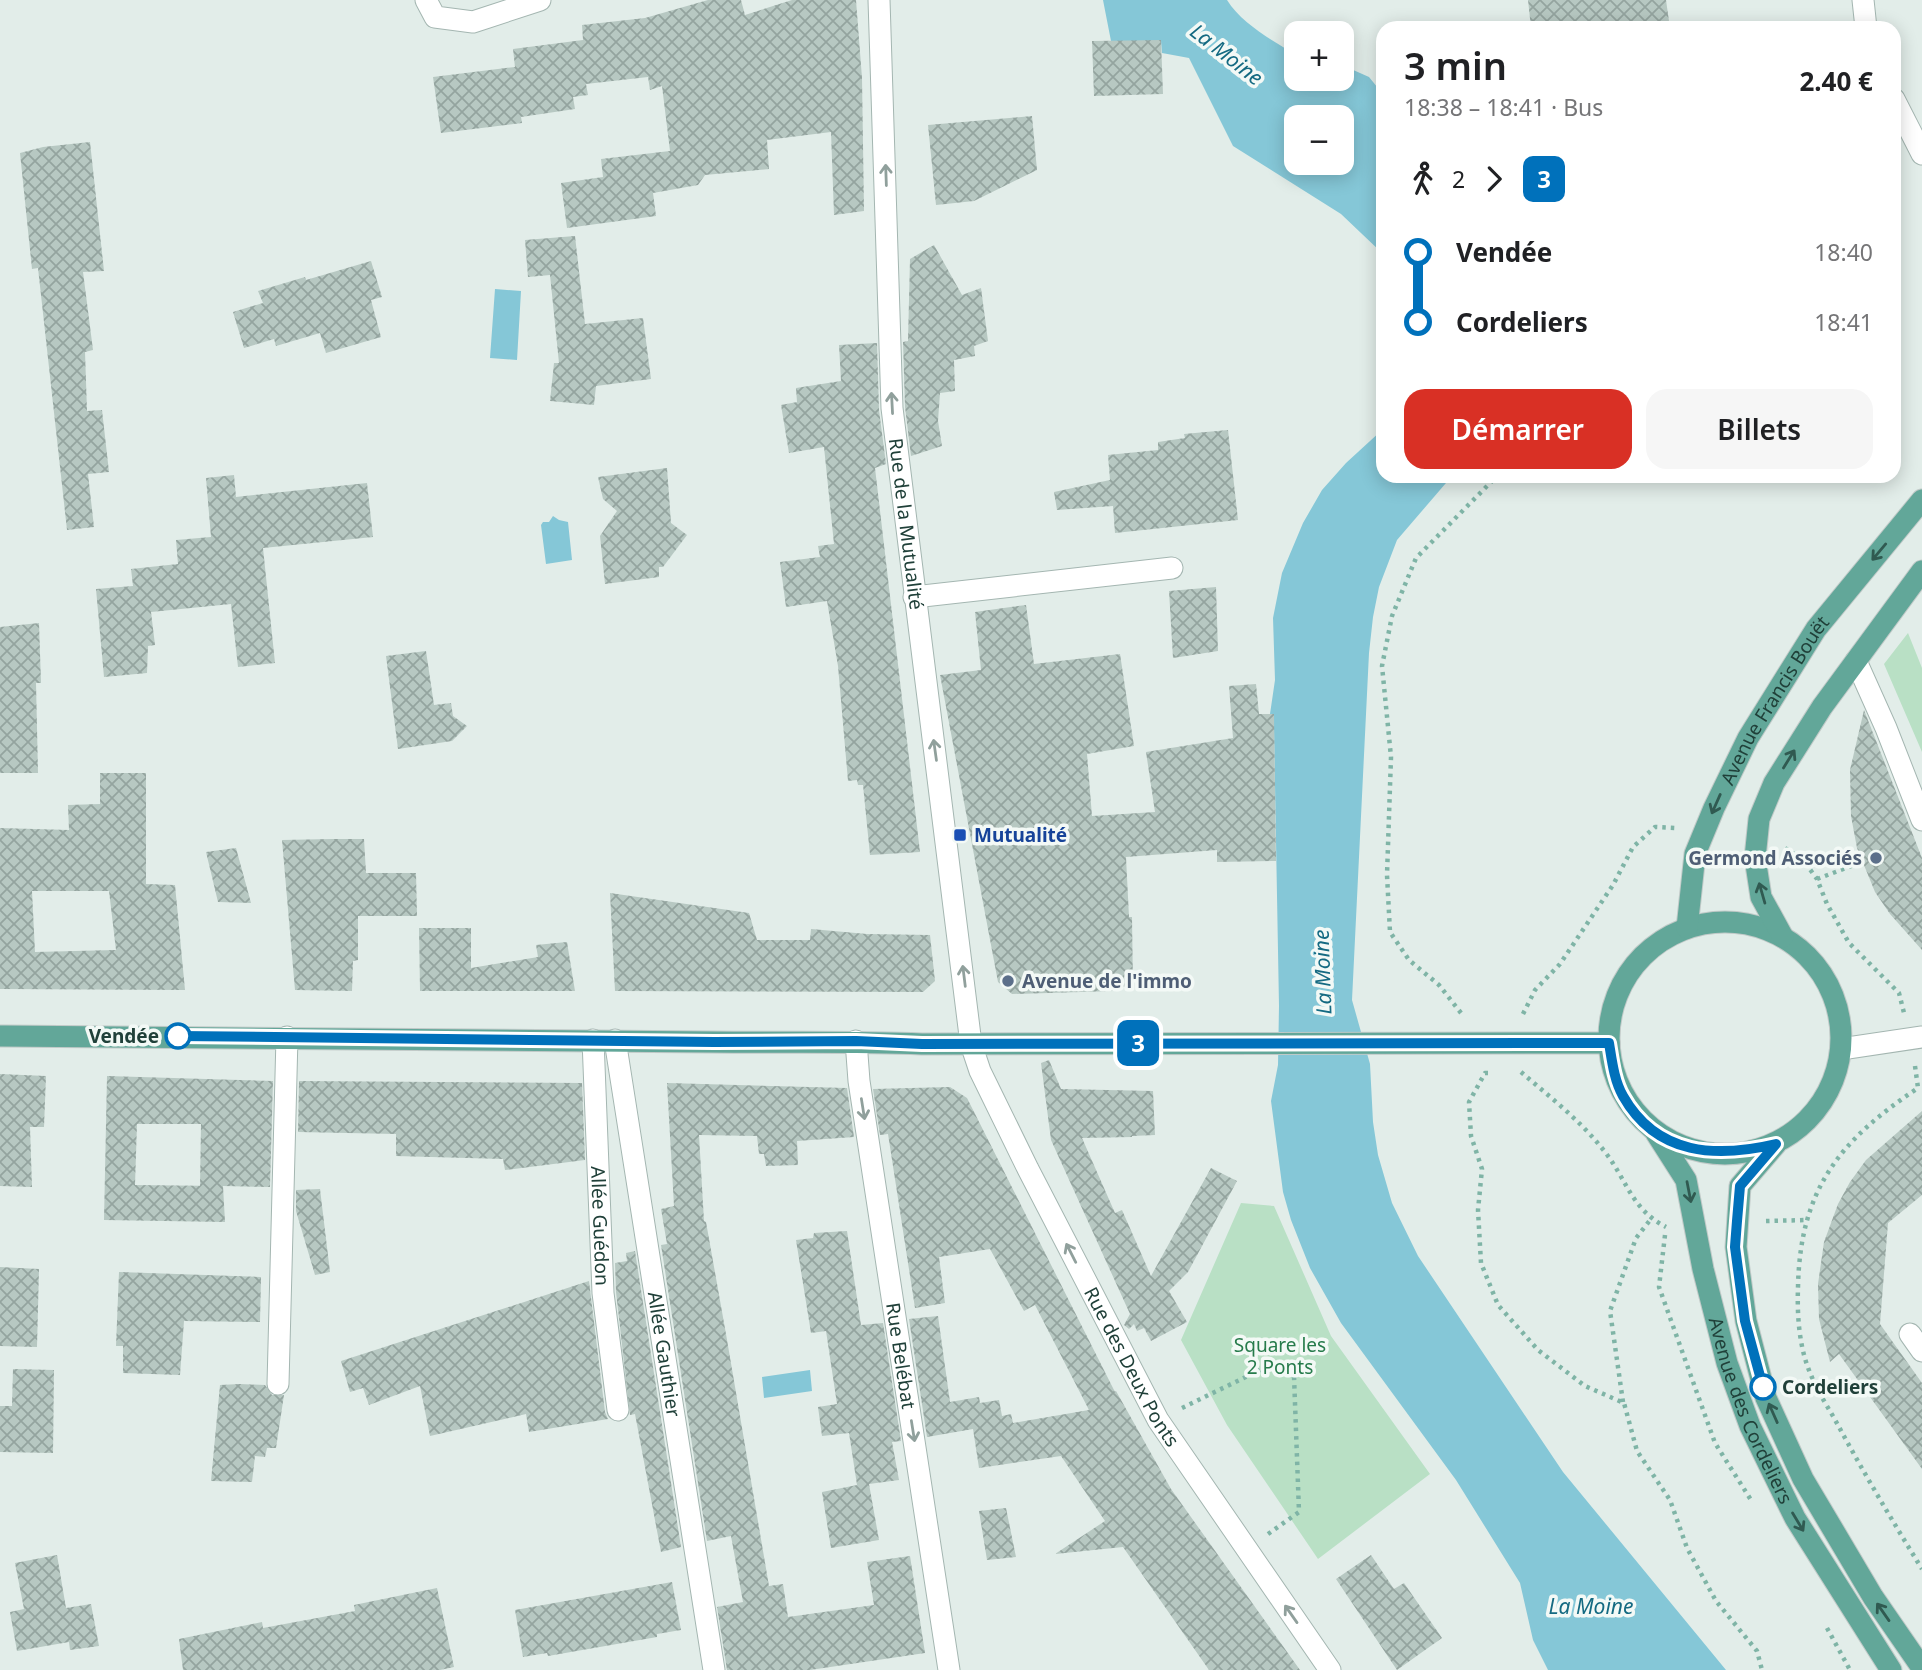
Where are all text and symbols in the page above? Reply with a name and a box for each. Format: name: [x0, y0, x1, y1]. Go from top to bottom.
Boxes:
water label: La Moine: [1185, 17, 1269, 91]
map controls: [1284, 21, 1354, 175]
button: +: [1284, 21, 1354, 91]
text: 3 min: [1404, 39, 1507, 91]
text: 2.40 €: [1799, 63, 1873, 99]
text: 18:38 – 18:41 · Bus: [1404, 91, 1603, 123]
button: −: [1284, 105, 1354, 175]
icon: walk: [1404, 160, 1442, 198]
icon: forward: [1475, 160, 1513, 198]
text: 3: [1537, 162, 1551, 195]
text: 2: [1452, 163, 1465, 195]
one-way arrow: [879, 164, 892, 187]
text: Vendée: [1456, 234, 1552, 270]
text: 18:40: [1814, 236, 1873, 268]
text: Cordeliers: [1456, 304, 1588, 340]
text: 18:41: [1814, 306, 1873, 338]
button: Démarrer: [1404, 389, 1632, 469]
button: Billets: [1646, 389, 1873, 469]
one-way arrow: [886, 392, 899, 415]
street label: Rue de la Mutualité: [883, 437, 930, 611]
one-way arrow: [1871, 543, 1886, 561]
street label: Avenue Francis Bouët: [1714, 610, 1835, 789]
one-way arrow: [928, 739, 941, 762]
one-way arrow: [1782, 750, 1796, 770]
one-way arrow: [1709, 793, 1722, 814]
place label: Mutualité: [974, 822, 1067, 848]
marker: Mutualité: [952, 827, 968, 843]
place label: Germond Associés: [1688, 845, 1862, 871]
marker: Germond Associés: [1868, 850, 1884, 866]
one-way arrow: [1755, 882, 1768, 905]
water label: La Moine: [1307, 929, 1337, 1015]
one-way arrow: [958, 965, 971, 987]
place label: Avenue de l'immo: [1022, 968, 1192, 994]
marker: Avenue de l'immo: [1000, 973, 1016, 989]
line badge: 3: [1115, 1020, 1161, 1066]
place label: Vendée: [89, 1023, 159, 1049]
marker: Vendée: [165, 1023, 191, 1049]
text: 3: [1131, 1026, 1145, 1059]
one-way arrow: [857, 1097, 870, 1120]
street label: Allée Guédon: [585, 1166, 616, 1286]
one-way arrow: [1682, 1180, 1696, 1203]
one-way arrow: [1064, 1243, 1078, 1264]
street label: Rue des Deux Ponts: [1078, 1282, 1185, 1452]
street label: Allée Gauthier: [642, 1290, 687, 1419]
street label: Rue Belébat: [880, 1301, 922, 1411]
street label: Avenue des Cordeliers: [1703, 1314, 1799, 1508]
park label: Square les 2 Ponts: [1234, 1332, 1326, 1380]
marker: Cordeliers: [1750, 1374, 1776, 1400]
place label: Cordeliers: [1782, 1374, 1878, 1400]
one-way arrow: [1766, 1403, 1779, 1424]
one-way arrow: [906, 1419, 919, 1442]
one-way arrow: [1791, 1512, 1805, 1532]
water label: La Moine: [1549, 1592, 1633, 1620]
one-way arrow: [1876, 1603, 1890, 1622]
one-way arrow: [1284, 1605, 1298, 1624]

